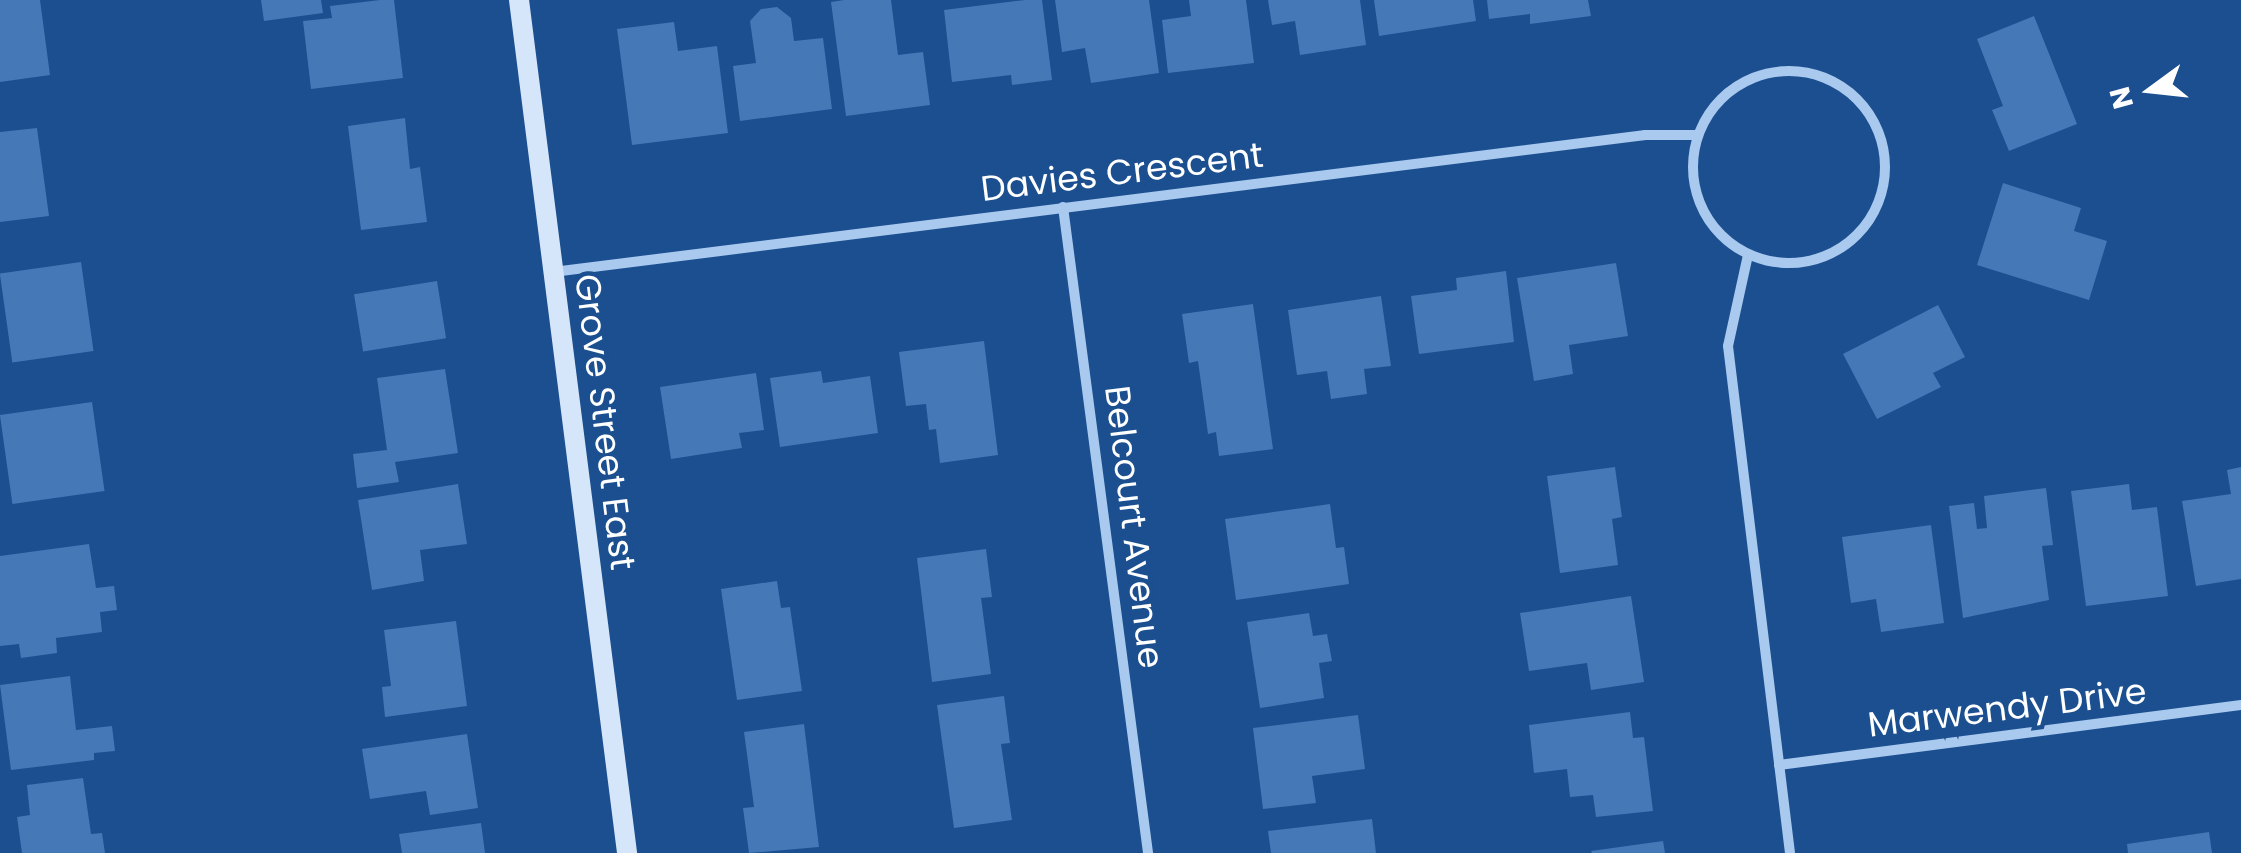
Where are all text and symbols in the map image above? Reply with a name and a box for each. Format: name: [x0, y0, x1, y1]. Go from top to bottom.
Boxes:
north arrow: [2101, 40, 2201, 140]
text: N: [2100, 83, 2143, 113]
street label: Davies Crescent: [978, 134, 1266, 210]
street label: Grove Street East: [566, 272, 644, 572]
street label: Belcourt Avenue: [1096, 383, 1172, 671]
street label: Marwendy Drive: [1865, 670, 2149, 746]

